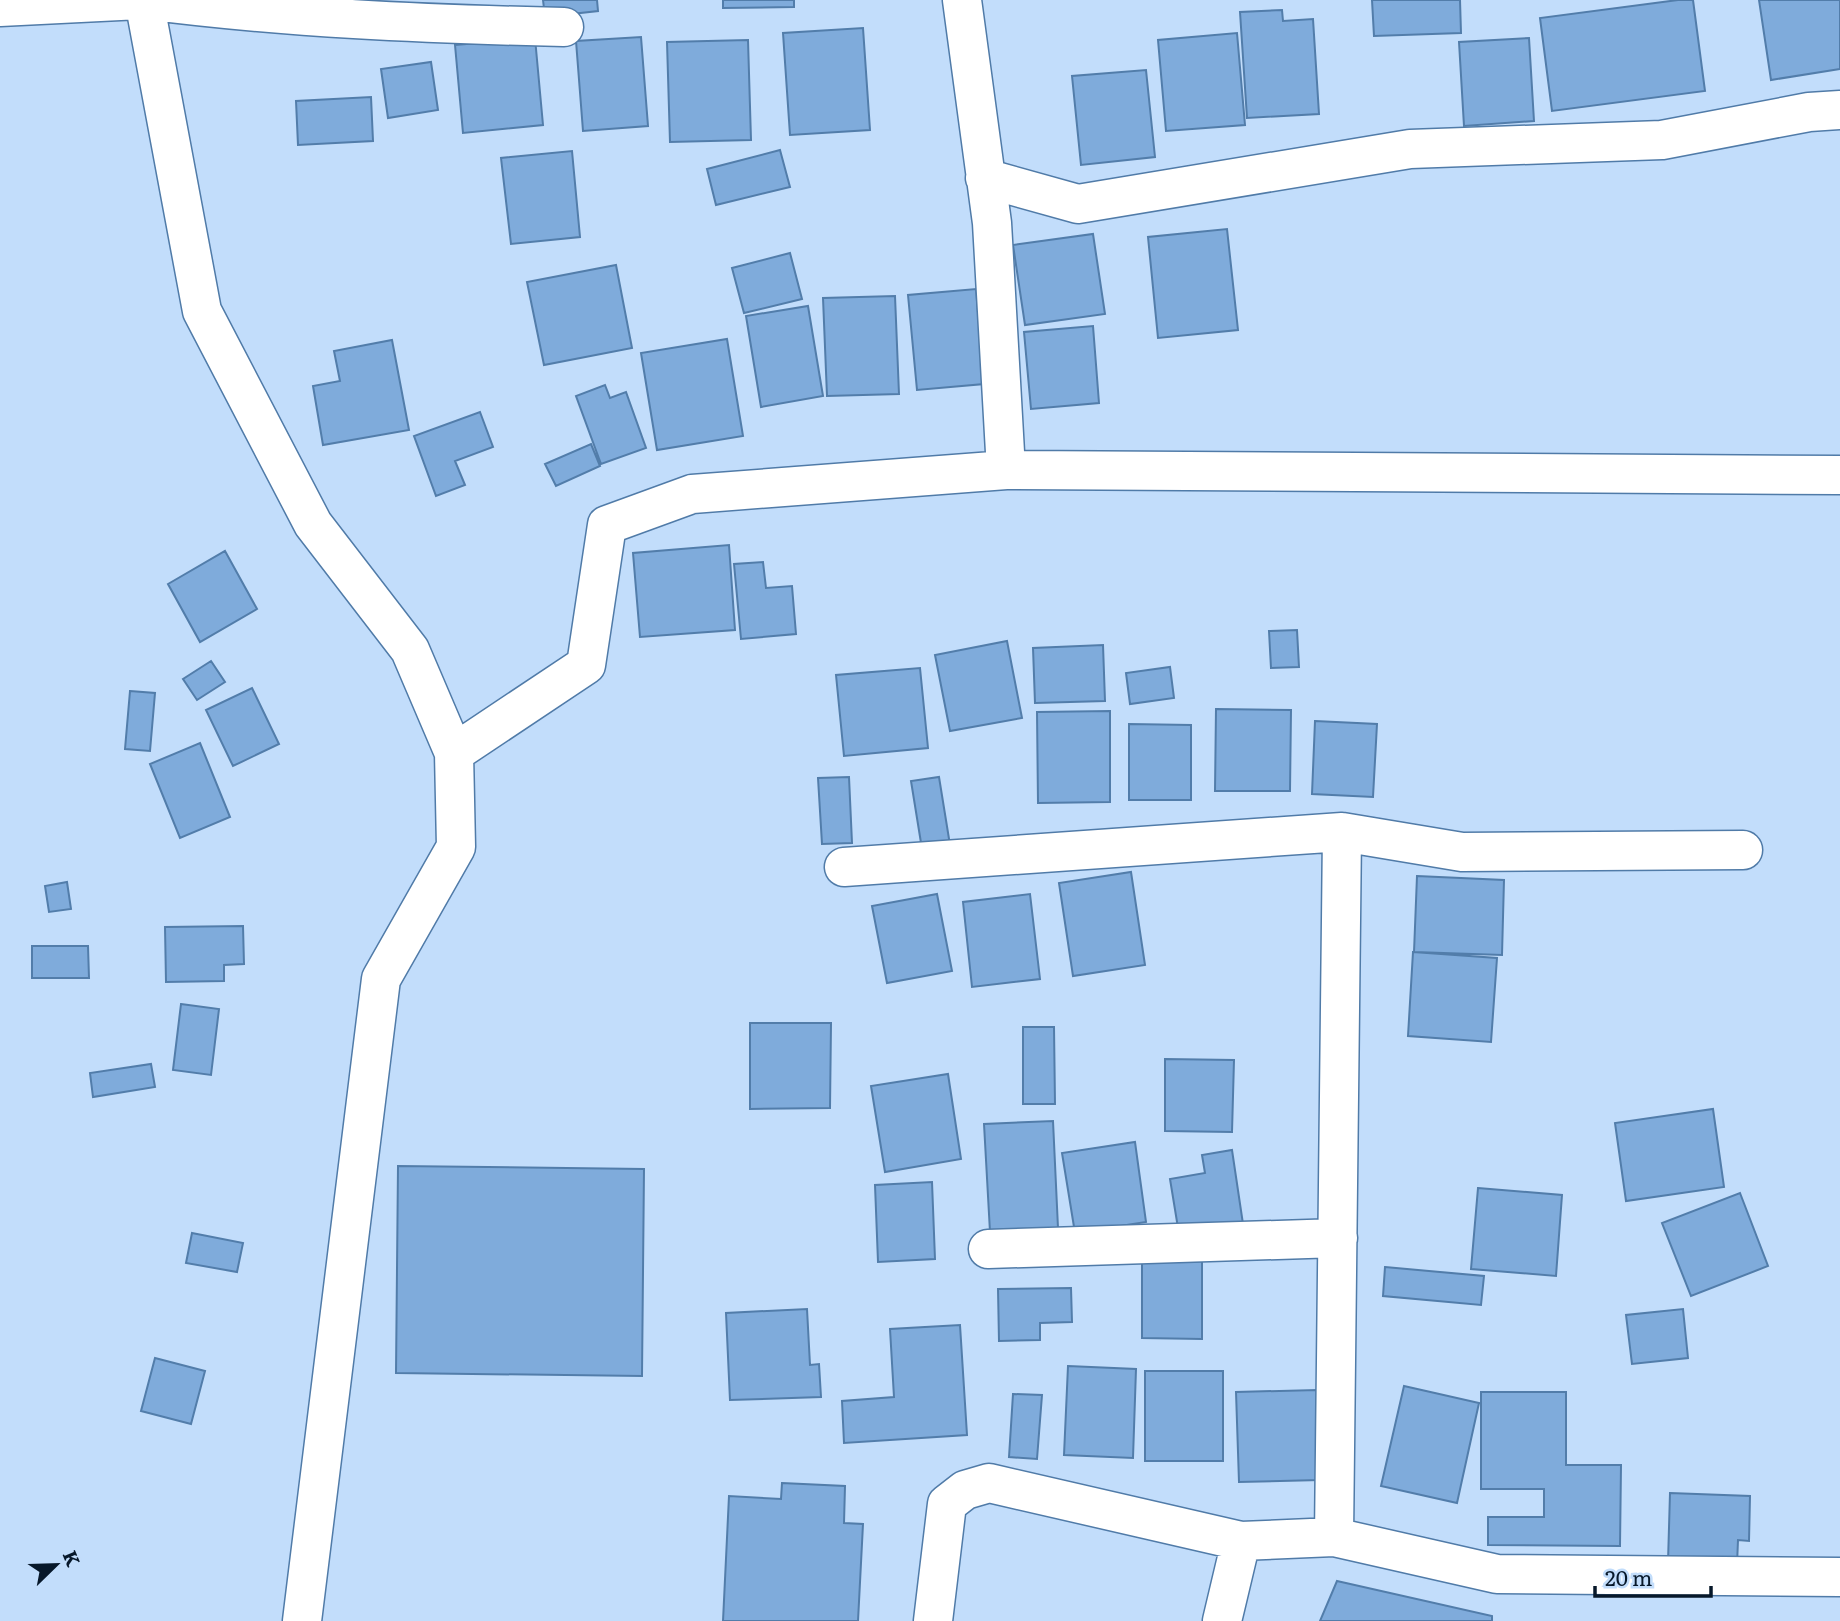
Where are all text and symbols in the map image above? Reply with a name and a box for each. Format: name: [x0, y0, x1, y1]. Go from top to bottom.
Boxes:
north arrow: [21, 1530, 91, 1600]
text: K: [57, 1546, 88, 1570]
scale bar: [1595, 1554, 1710, 1598]
text: 20 m: [1605, 1561, 1652, 1592]

